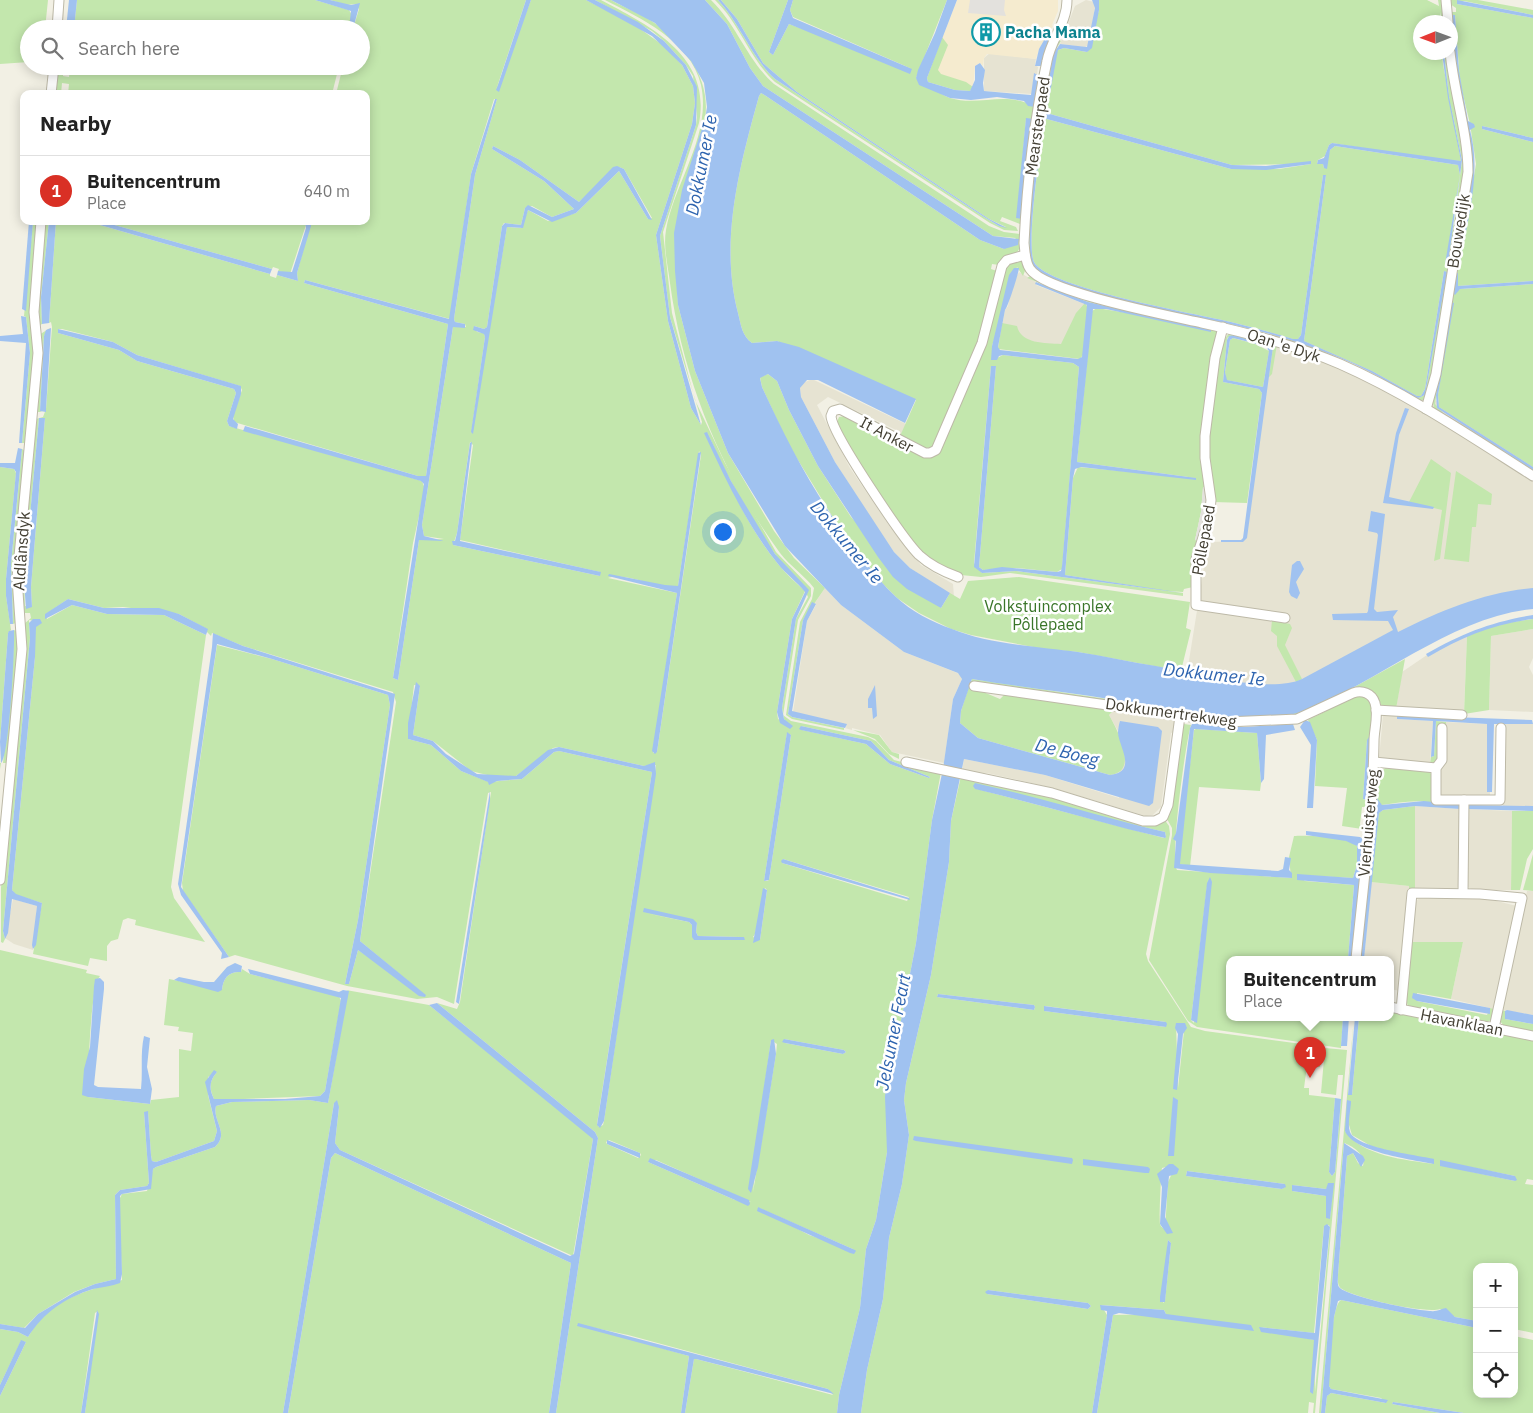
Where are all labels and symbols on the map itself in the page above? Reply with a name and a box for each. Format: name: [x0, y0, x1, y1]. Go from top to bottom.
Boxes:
north arrow: [1413, 15, 1458, 60]
building icon: Pacha Mama: [971, 17, 1001, 47]
place label: Pacha Mama: [1005, 22, 1101, 42]
street label: Mearsterpaed: [1020, 75, 1054, 177]
water label: Dokkumer Ie: [680, 113, 722, 217]
street label: Bouwedijk: [1442, 192, 1474, 270]
street label: Oan 'e Dyk: [1245, 324, 1324, 366]
street label: It Anker: [857, 412, 917, 456]
water label: Dokkumer Ie: [805, 496, 889, 588]
street label: Pôllepaed: [1187, 503, 1219, 577]
street label: Aldlânsdyk: [8, 510, 34, 591]
your location: [710, 519, 736, 545]
park label: Volkstuincomplex Pôllepaed: [984, 596, 1112, 634]
water label: Dokkumer Ie: [1162, 657, 1266, 691]
street label: Dokkumertrekweg: [1104, 693, 1238, 731]
water label: De Boeg: [1033, 733, 1102, 772]
street label: Vierhuisterweg: [1353, 768, 1383, 878]
water label: Jelsumer Feart: [870, 971, 916, 1092]
street label: Havanklaan: [1419, 1004, 1505, 1040]
pin: 1: [1294, 1037, 1326, 1078]

